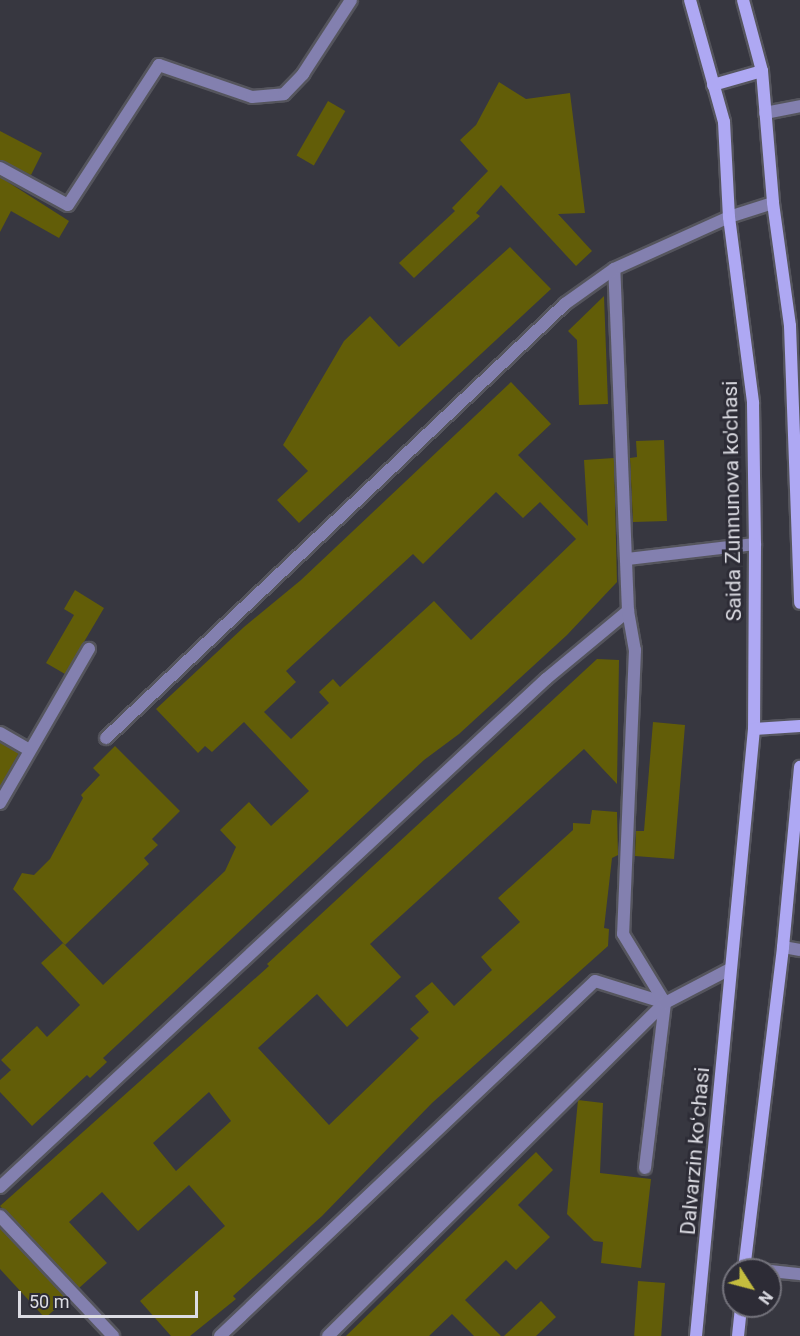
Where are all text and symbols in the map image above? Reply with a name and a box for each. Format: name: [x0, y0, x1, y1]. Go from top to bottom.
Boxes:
street label: Saida Zunnunova ko'chasi: [717, 381, 747, 621]
street label: Dalvarzin koʻchasi: [675, 1066, 715, 1236]
north arrow: [722, 1258, 782, 1318]
scale bar: [21, 1279, 201, 1317]
text: N: [754, 1288, 776, 1308]
text: 50 m: [29, 1291, 69, 1312]

